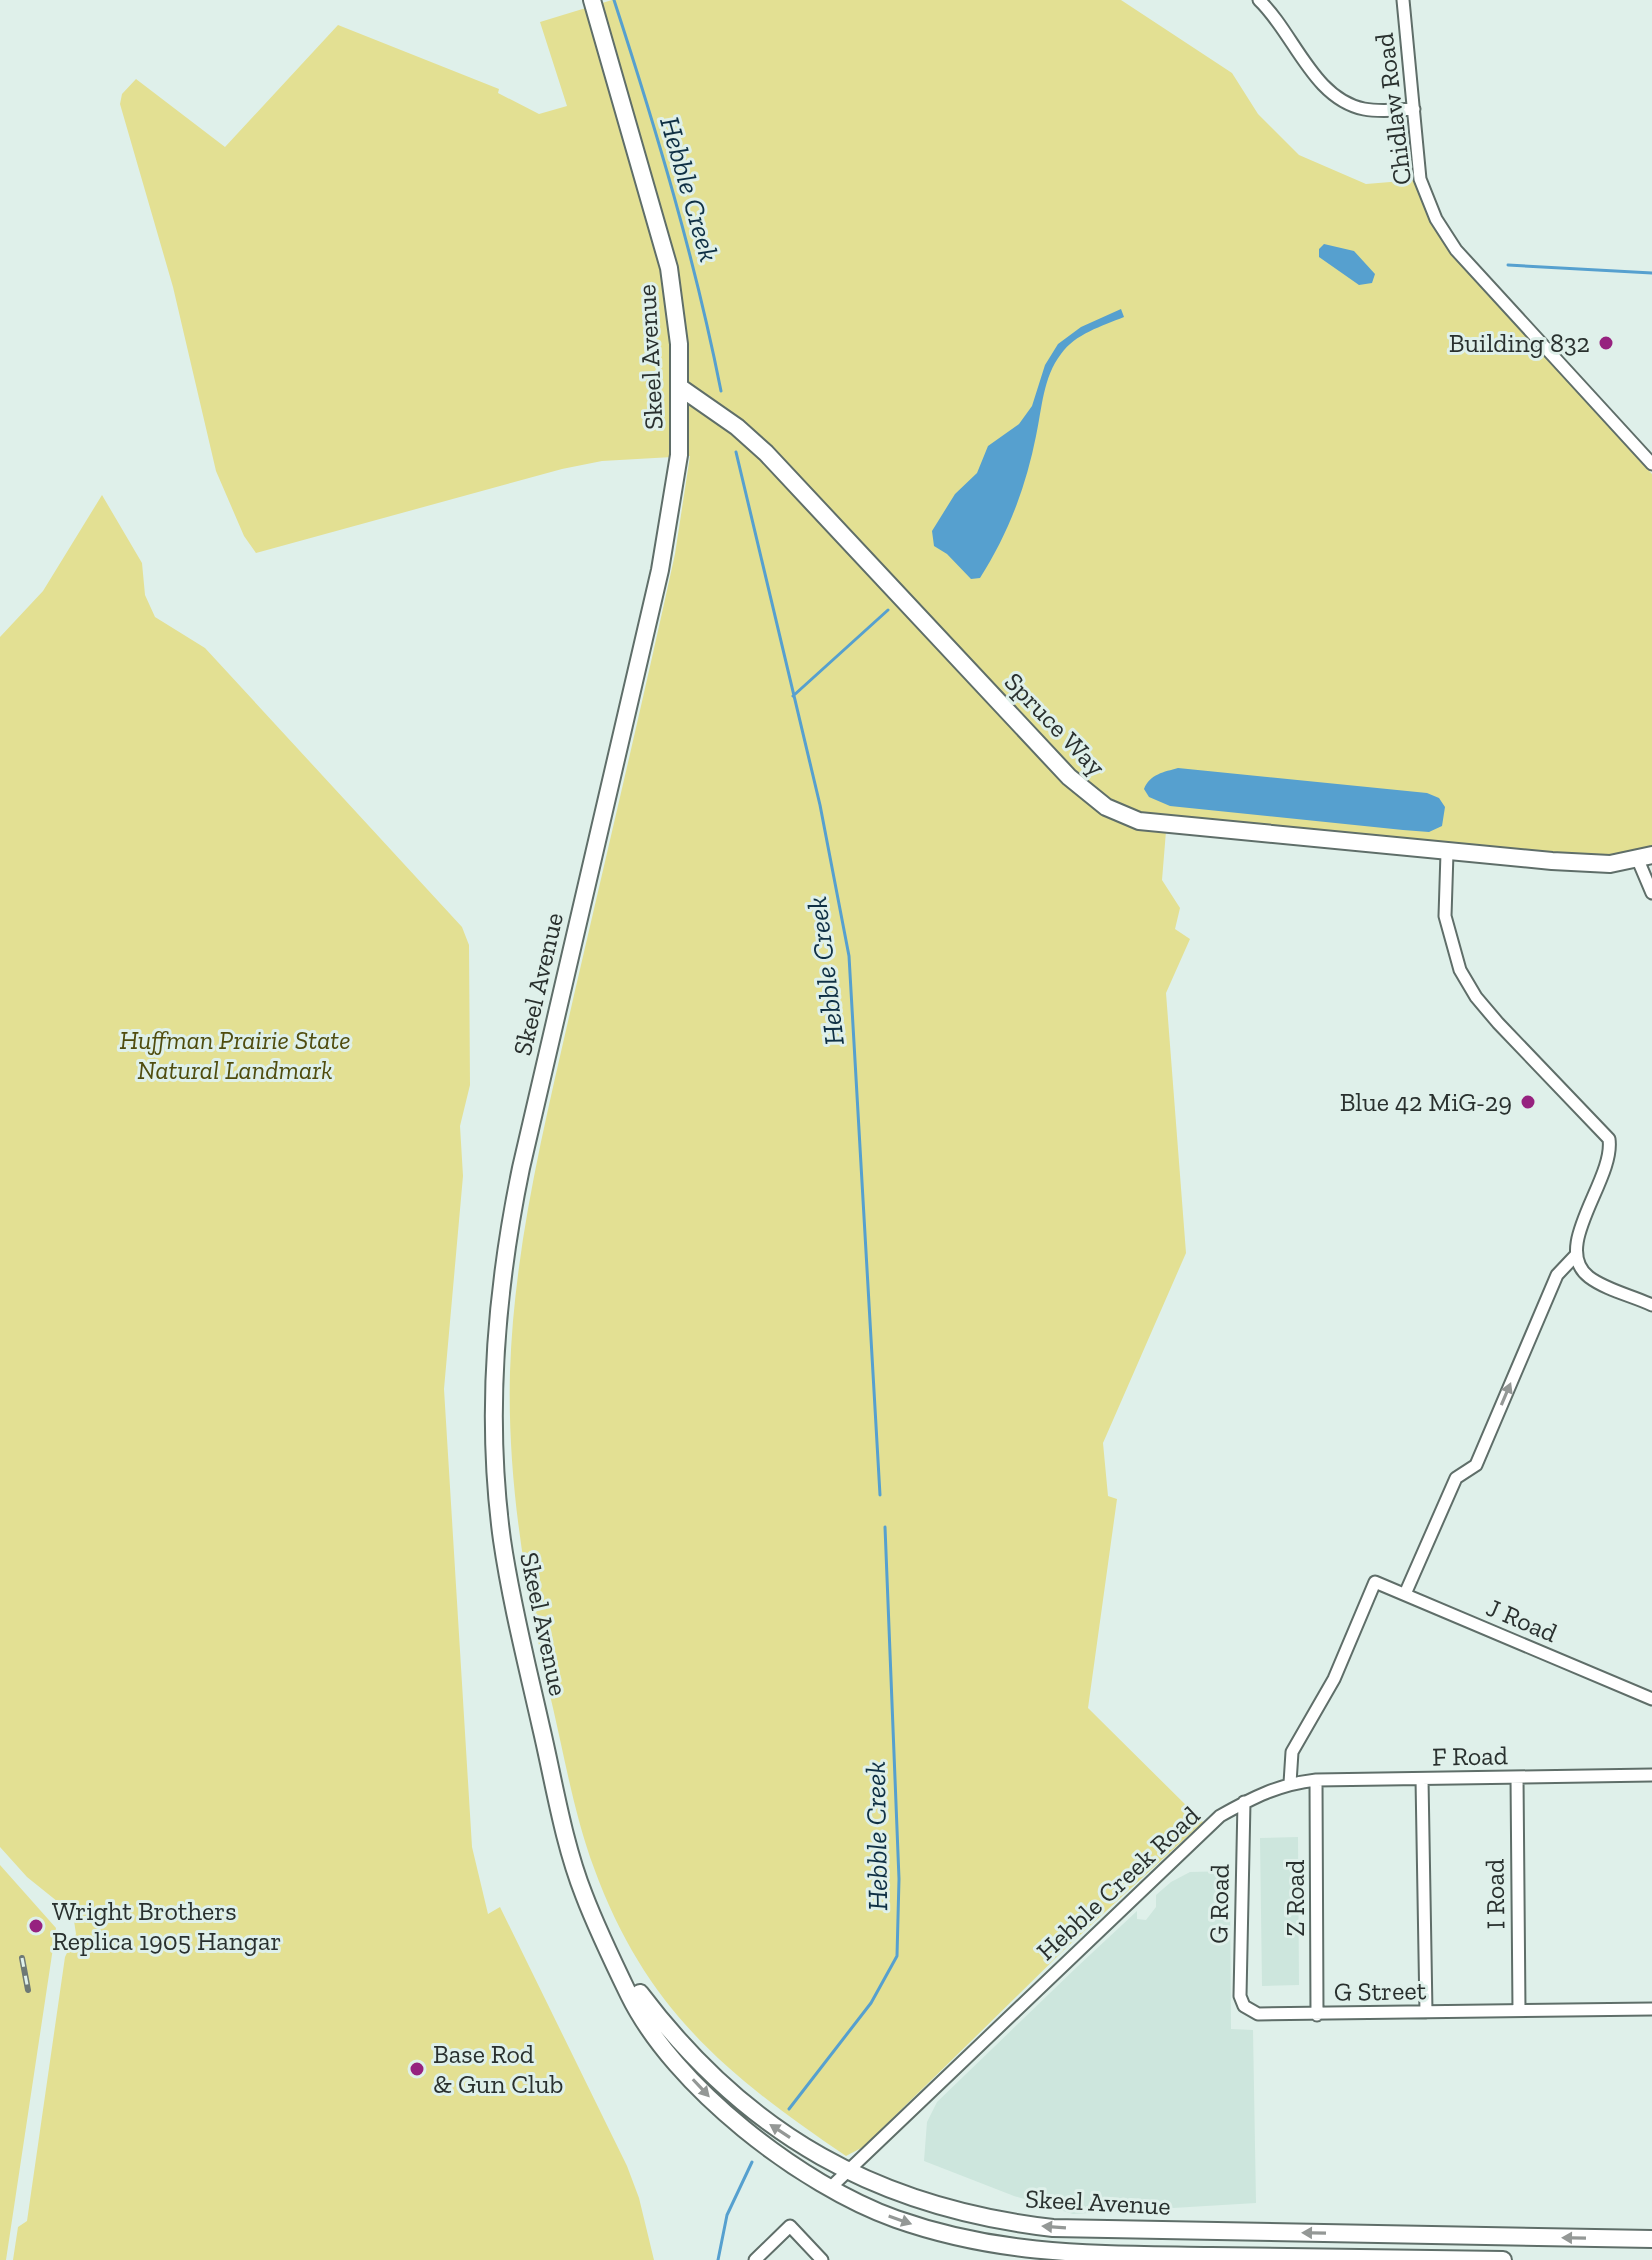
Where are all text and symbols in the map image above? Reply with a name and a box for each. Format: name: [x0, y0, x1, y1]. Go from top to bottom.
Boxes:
street label: Chidlaw Road: [1368, 31, 1418, 187]
water label: Hebble Creek: [653, 113, 726, 266]
street label: Skeel Avenue: [630, 283, 670, 431]
place label: Building 832: [1449, 327, 1590, 359]
marker: Building 832: [1597, 334, 1615, 352]
street label: Spruce Way: [998, 666, 1113, 783]
water label: Hebble Creek: [800, 895, 851, 1047]
street label: Skeel Avenue: [506, 909, 570, 1059]
park label: Huffman Prairie State Natural Landmark: [119, 1024, 351, 1086]
place label: Blue 42 MiG-29: [1340, 1086, 1512, 1118]
marker: Blue 42 MiG-29: [1519, 1093, 1537, 1111]
one-way arrow: [1500, 1382, 1513, 1406]
street label: Skeel Avenue: [513, 1549, 575, 1699]
street label: J Road: [1482, 1591, 1562, 1649]
street label: F Road: [1432, 1739, 1508, 1773]
water label: Hebble Creek: [859, 1761, 894, 1911]
street label: Hebble Creek Road: [1030, 1799, 1206, 1967]
street label: I Road: [1478, 1859, 1512, 1929]
street label: Z Road: [1279, 1860, 1311, 1936]
street label: G Road: [1202, 1864, 1236, 1944]
place label: Wright Brothers Replica 1905 Hangar: [52, 1895, 281, 1957]
marker: Wright Brothers Replica 1905 Hangar: [27, 1917, 45, 1935]
street label: G Street: [1334, 1974, 1427, 2008]
place label: Base Rod & Gun Club: [433, 2038, 563, 2100]
marker: Base Rod & Gun Club: [408, 2060, 426, 2078]
one-way arrow: [691, 2078, 709, 2097]
one-way arrow: [769, 2125, 791, 2139]
street label: Skeel Avenue: [1024, 2182, 1172, 2222]
one-way arrow: [889, 2214, 913, 2226]
one-way arrow: [1041, 2220, 1066, 2233]
one-way arrow: [1301, 2226, 1326, 2239]
one-way arrow: [1561, 2231, 1586, 2244]

